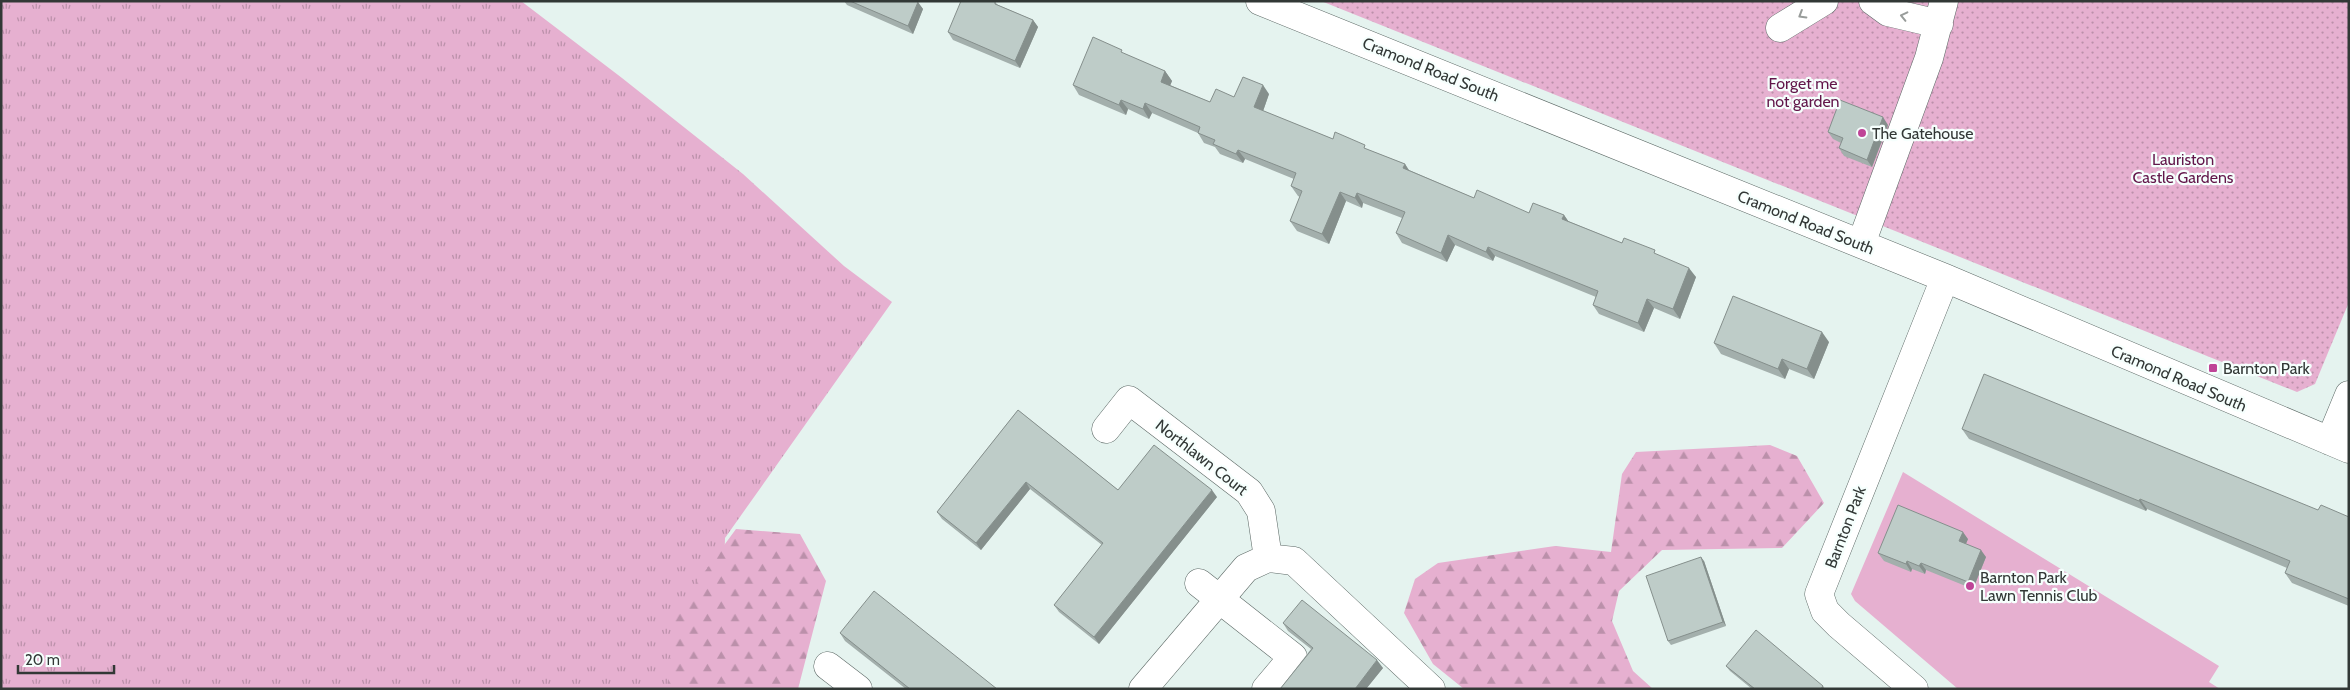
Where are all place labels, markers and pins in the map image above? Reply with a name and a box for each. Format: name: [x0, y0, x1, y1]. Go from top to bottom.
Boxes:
place label: The Gatehouse: [1872, 124, 1973, 143]
marker: The Gatehouse: [1856, 127, 1868, 139]
place label: Barnton Park: [2223, 359, 2310, 378]
marker: Barnton Park: [2207, 362, 2219, 374]
place label: Barnton Park Lawn Tennis Club: [1980, 568, 2098, 605]
marker: Barnton Park Lawn Tennis Club: [1964, 580, 1976, 592]

